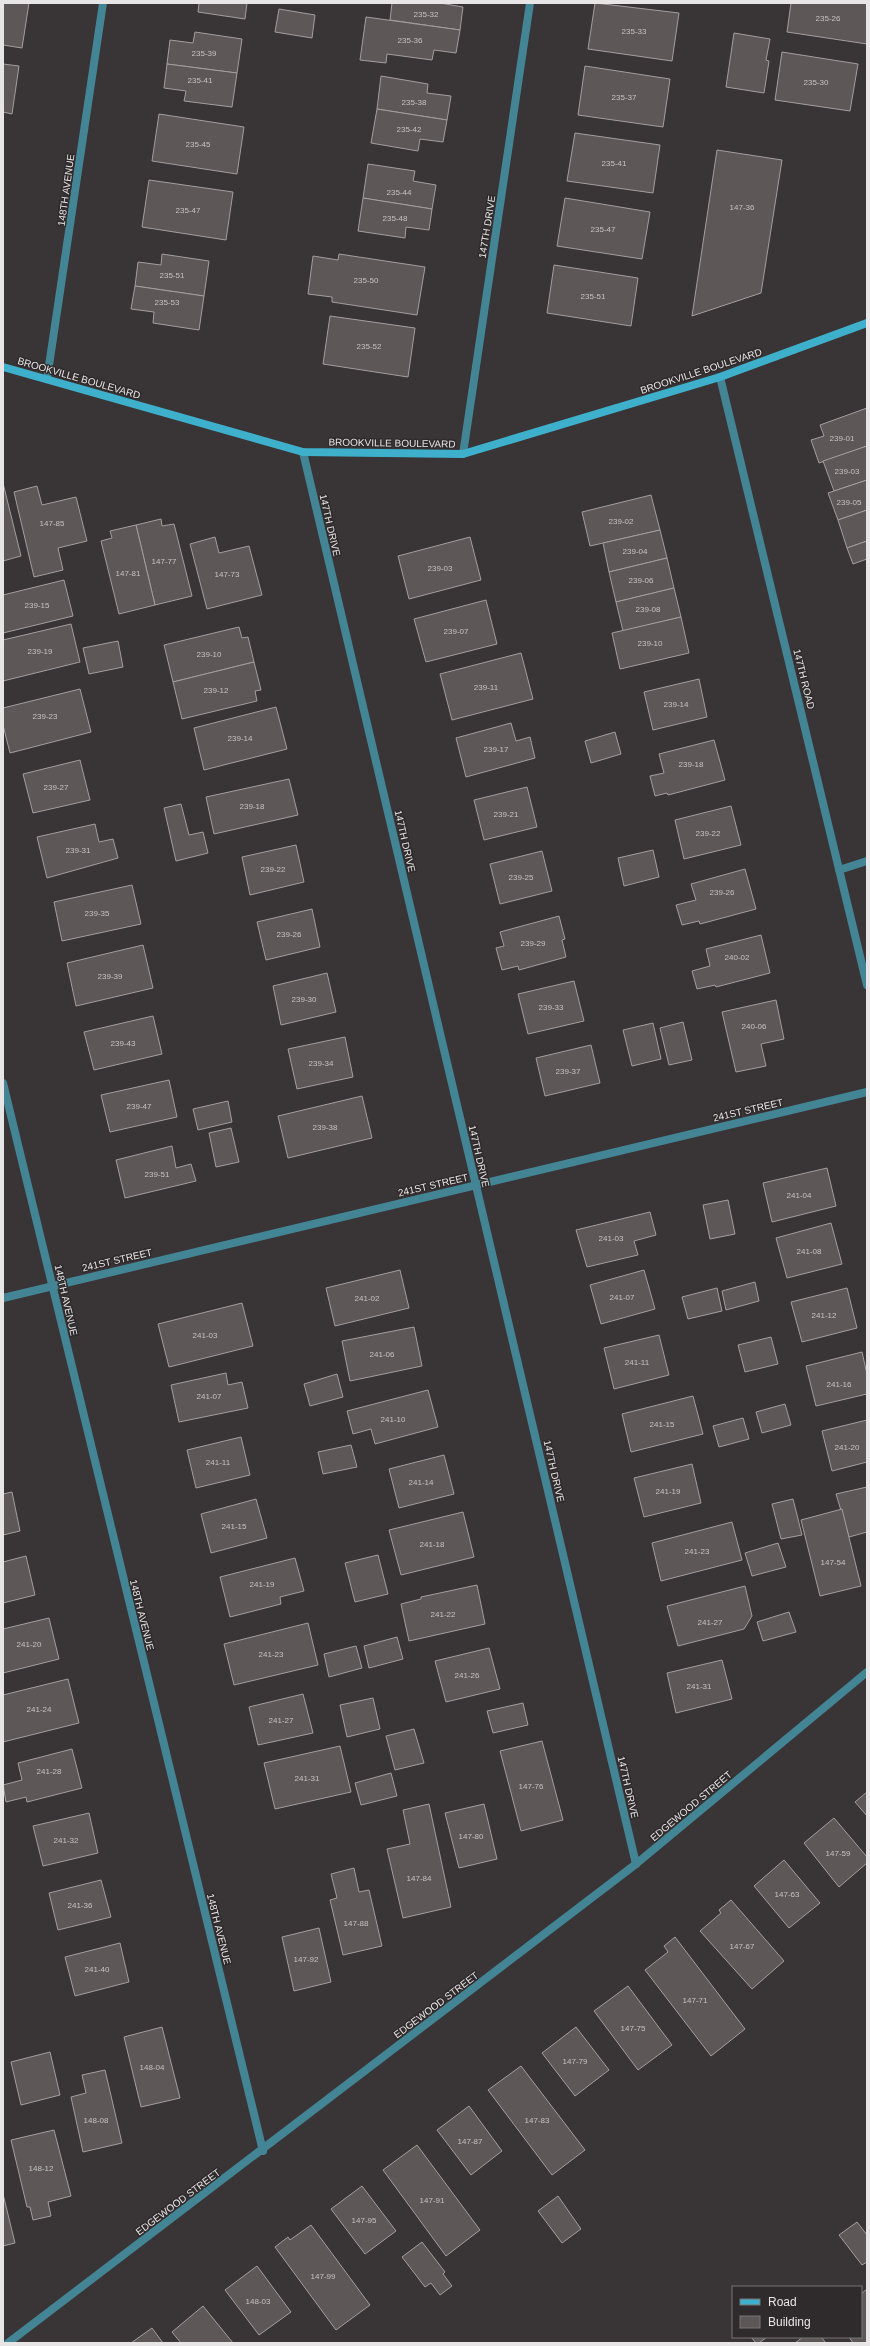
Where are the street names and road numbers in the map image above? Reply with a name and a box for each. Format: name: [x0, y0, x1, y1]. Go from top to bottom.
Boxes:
street label: 148TH AVENUE: [55, 153, 77, 227]
street label: 147TH DRIVE: [477, 195, 497, 259]
street label: BROOKVILLE BOULEVARD: [639, 346, 763, 396]
street label: BROOKVILLE BOULEVARD: [16, 355, 142, 401]
street label: BROOKVILLE BOULEVARD: [328, 436, 456, 450]
street label: 147TH DRIVE: [318, 493, 343, 557]
street label: 147TH ROAD: [791, 648, 817, 710]
street label: 147TH DRIVE: [393, 809, 418, 873]
street label: 241ST STREET: [712, 1097, 784, 1123]
street label: 147TH DRIVE: [467, 1124, 492, 1188]
street label: 241ST STREET: [397, 1172, 469, 1198]
street label: 241ST STREET: [81, 1247, 153, 1273]
street label: 148TH AVENUE: [52, 1263, 80, 1337]
street label: 147TH DRIVE: [542, 1439, 567, 1503]
street label: 148TH AVENUE: [128, 1578, 156, 1652]
street label: 147TH DRIVE: [616, 1755, 641, 1819]
street label: EDGEWOOD STREET: [648, 1769, 734, 1843]
street label: 148TH AVENUE: [205, 1892, 233, 1966]
street label: EDGEWOOD STREET: [392, 1970, 480, 2040]
street label: EDGEWOOD STREET: [134, 2167, 222, 2237]

